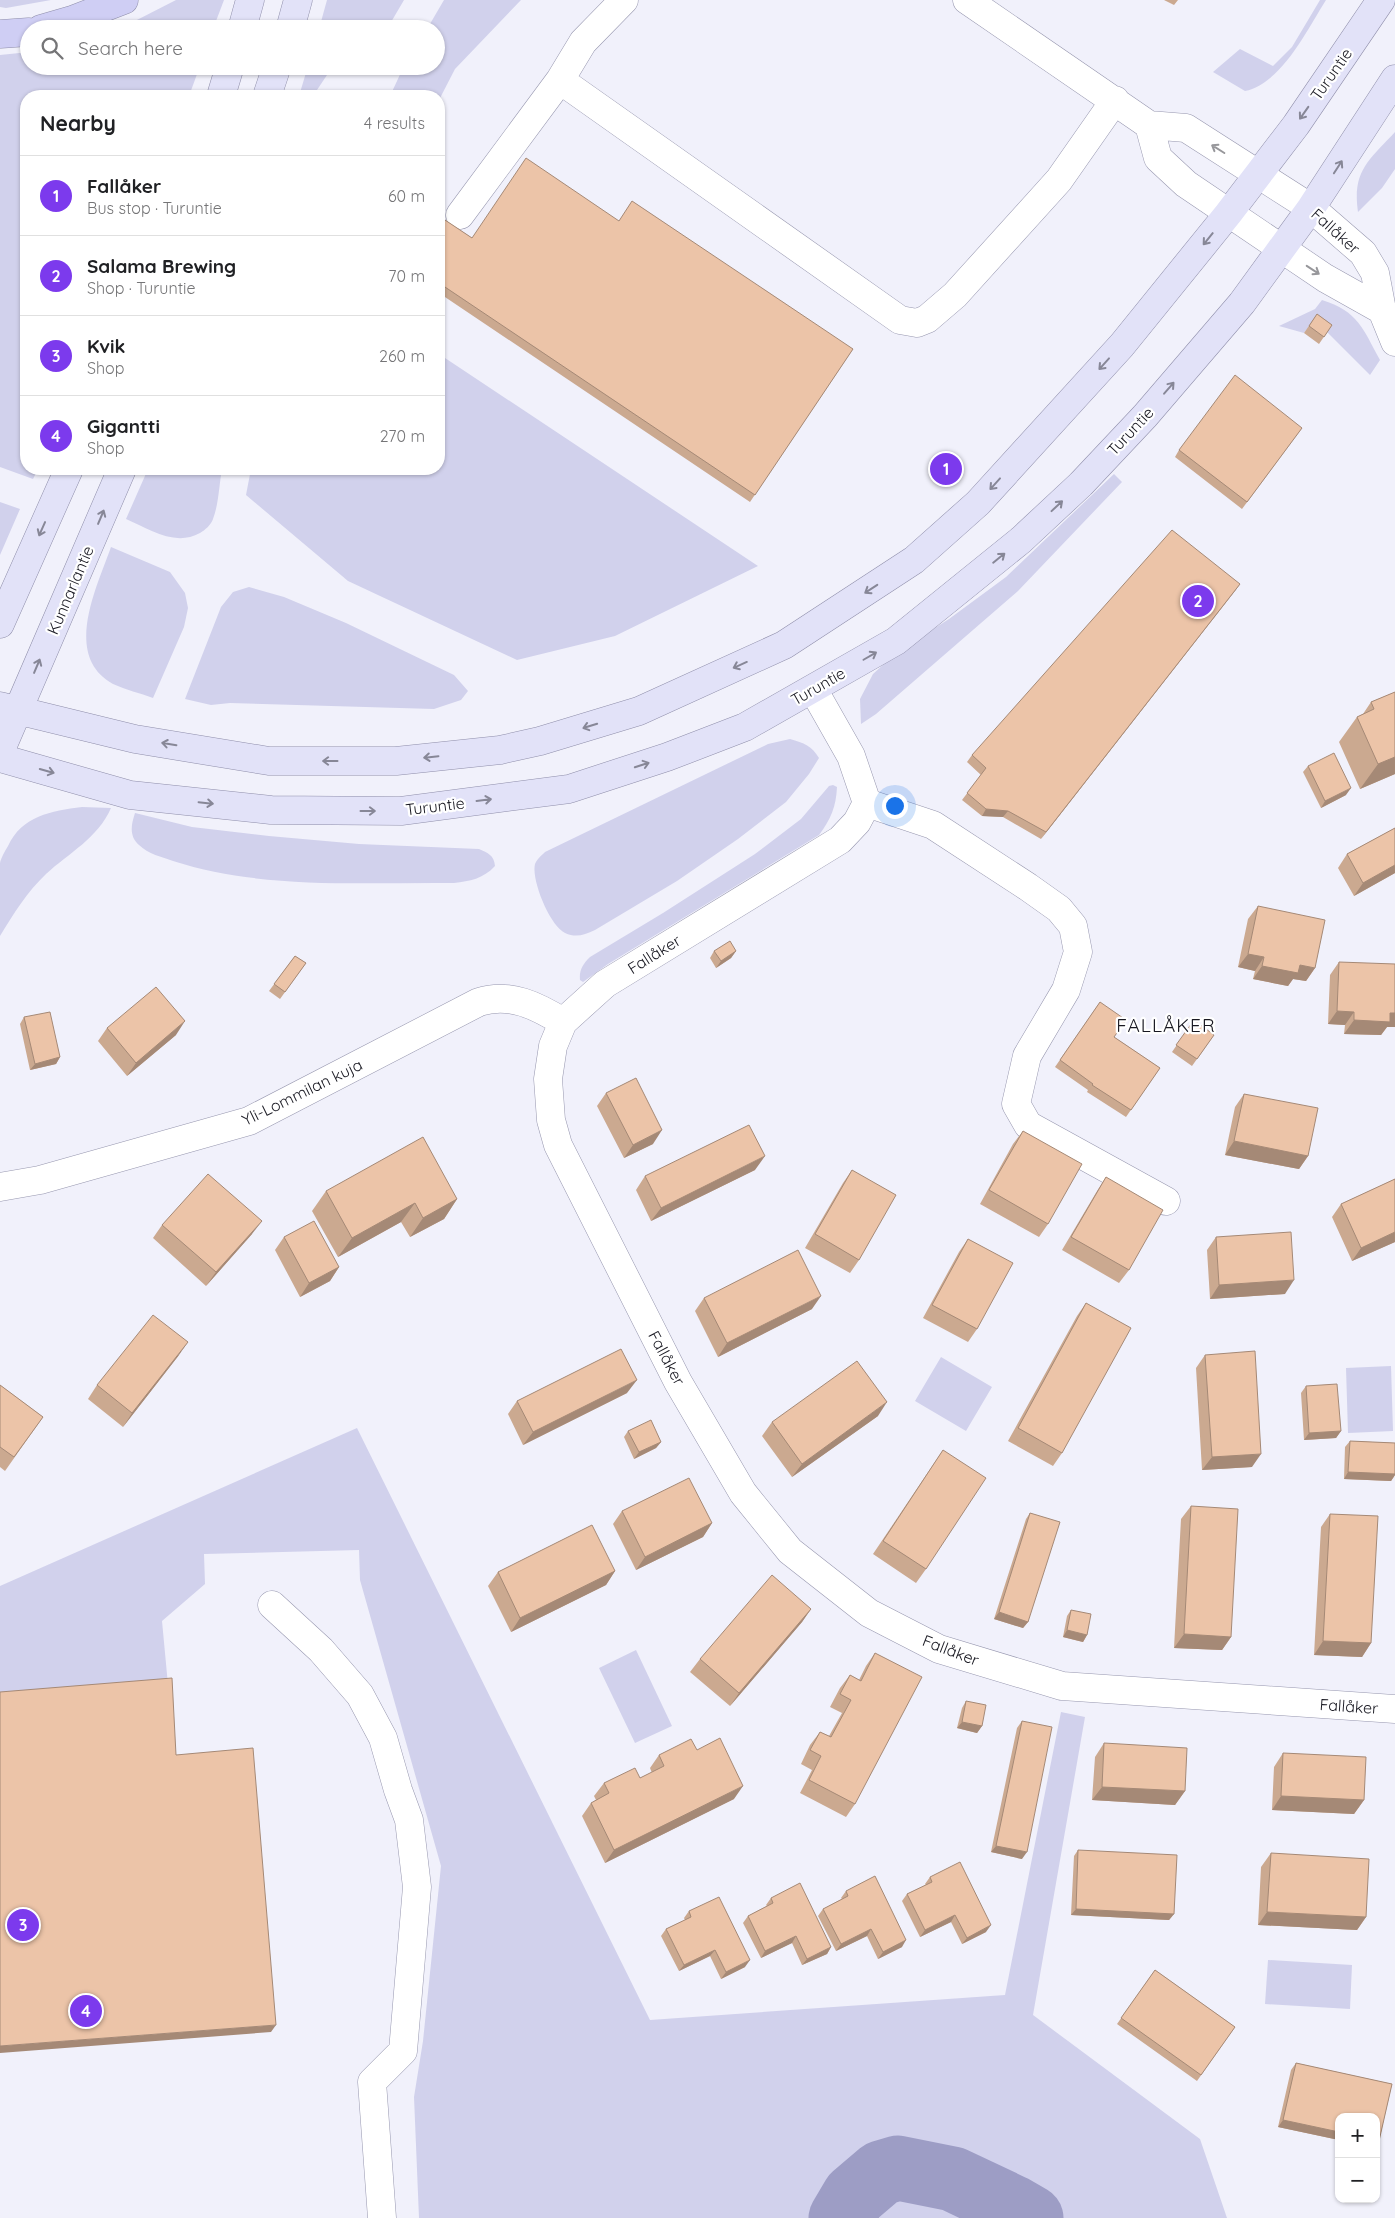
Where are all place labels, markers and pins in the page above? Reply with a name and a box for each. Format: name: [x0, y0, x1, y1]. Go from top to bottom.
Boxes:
pin: 1: [930, 450, 962, 488]
pin: 2: [1182, 582, 1214, 620]
pin: 3: [7, 1906, 39, 1944]
pin: 4: [70, 1992, 102, 2030]

